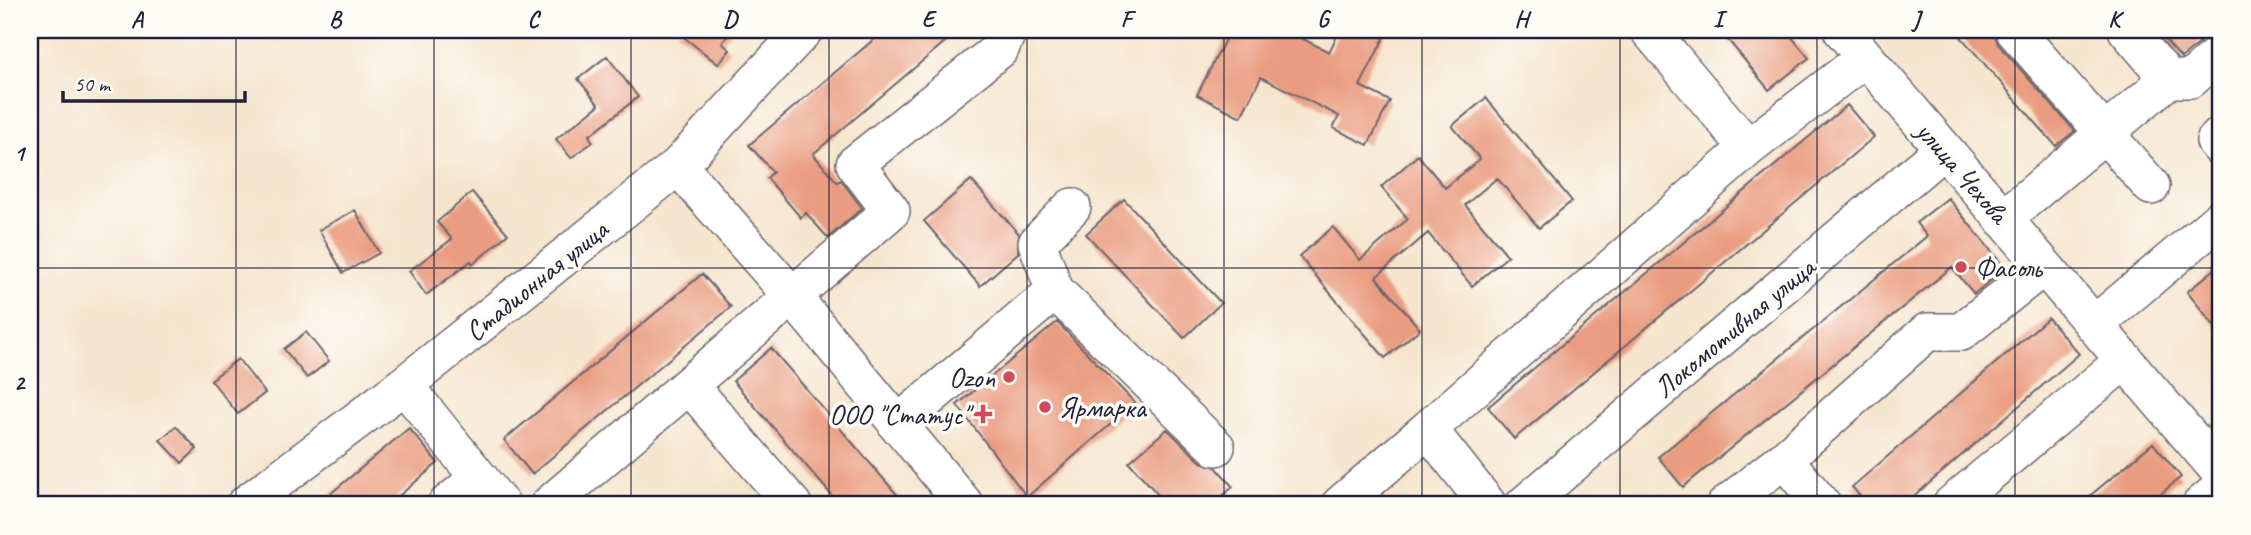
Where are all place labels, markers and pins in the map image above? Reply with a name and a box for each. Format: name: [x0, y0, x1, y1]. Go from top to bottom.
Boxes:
place label: Фасоль: [1975, 250, 2044, 285]
marker: Фасоль: [1953, 259, 1969, 275]
place label: Ozon: [949, 360, 995, 395]
marker: Ozon: [1001, 369, 1017, 385]
place label: Ярмарка: [1059, 390, 1147, 425]
place label: ООО "Статус": [829, 397, 974, 432]
marker: Ярмарка: [1037, 399, 1053, 415]
marker: ООО "Статус": [975, 406, 991, 422]

